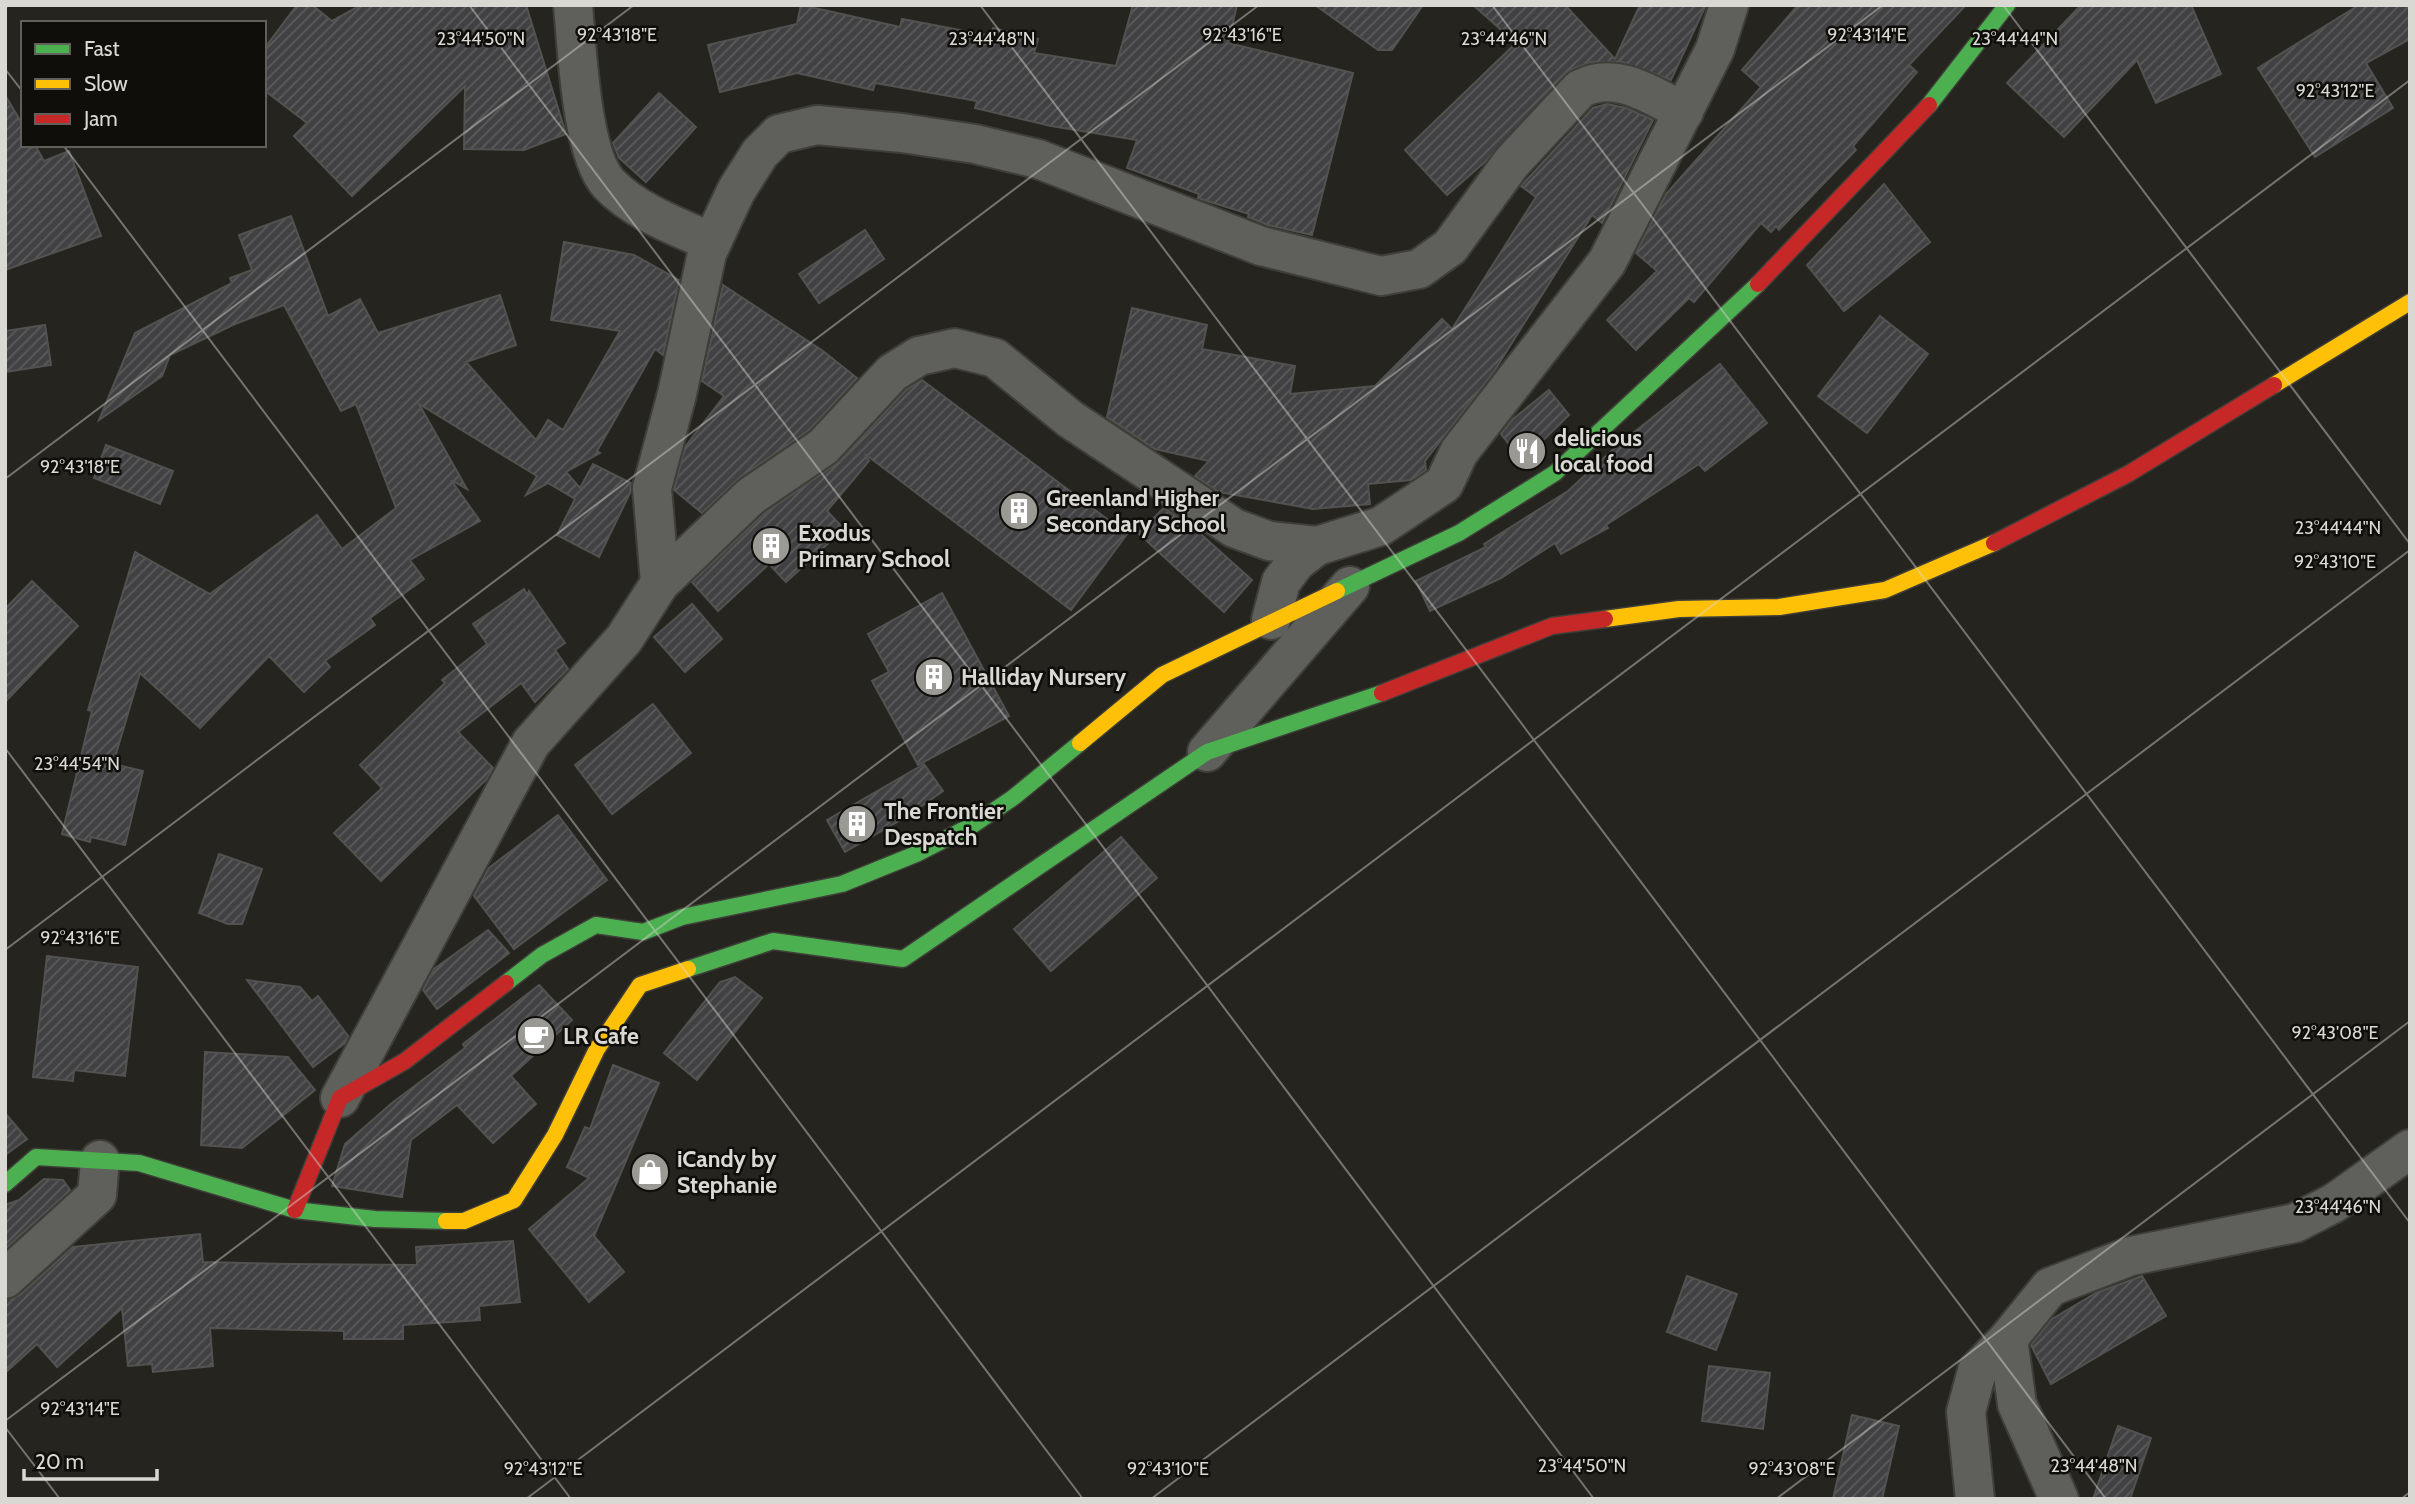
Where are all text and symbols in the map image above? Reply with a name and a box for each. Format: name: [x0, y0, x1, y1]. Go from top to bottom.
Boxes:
legend: [21, 21, 266, 147]
text: 92°43'18"E: [577, 24, 657, 46]
text: 92°43'16"E: [1202, 24, 1282, 46]
text: 92°43'14"E: [1827, 24, 1907, 46]
text: 23°44'50"N: [437, 28, 525, 50]
text: 23°44'48"N: [948, 28, 1036, 50]
text: 23°44'46"N: [1461, 28, 1547, 50]
text: 23°44'44"N: [1972, 28, 2058, 50]
text: Fast: [84, 36, 120, 61]
text: Slow: [84, 71, 128, 96]
text: 92°43'12"E: [2296, 80, 2374, 102]
text: Jam: [83, 106, 118, 131]
place label: delicious local food: [1554, 424, 1653, 478]
restaurant icon: delicious local food: [1506, 430, 1548, 472]
text: 92°43'18"E: [40, 456, 120, 478]
place label: Greenland Higher Secondary School: [1046, 484, 1226, 538]
building icon: Greenland Higher Secondary School: [998, 490, 1040, 532]
text: 23°44'44"N: [2295, 517, 2381, 539]
place label: Exodus Primary School: [798, 519, 950, 573]
building icon: Exodus Primary School: [750, 525, 792, 567]
text: 92°43'10"E: [2294, 551, 2376, 573]
building icon: Halliday Nursery: [913, 656, 955, 698]
place label: Halliday Nursery: [961, 663, 1127, 691]
text: 23°44'54"N: [34, 753, 120, 775]
place label: The Frontier Despatch: [884, 797, 1004, 851]
building icon: The Frontier Despatch: [836, 803, 878, 845]
text: 92°43'16"E: [40, 927, 120, 949]
cafe icon: LR Cafe: [515, 1015, 557, 1057]
place label: LR Cafe: [563, 1022, 639, 1050]
text: 92°43'08"E: [2292, 1022, 2378, 1044]
place label: iCandy by Stephanie: [677, 1145, 777, 1199]
shop icon: iCandy by Stephanie: [629, 1151, 671, 1193]
text: 23°44'46"N: [2295, 1196, 2381, 1218]
text: 92°43'14"E: [40, 1398, 120, 1420]
scale bar: [24, 1438, 158, 1482]
text: 20 m: [35, 1449, 84, 1474]
text: 23°44'50"N: [1538, 1455, 1626, 1477]
text: 23°44'48"N: [2050, 1455, 2138, 1477]
text: 92°43'12"E: [504, 1458, 582, 1480]
text: 92°43'10"E: [1127, 1458, 1209, 1480]
text: 92°43'08"E: [1749, 1458, 1835, 1480]

